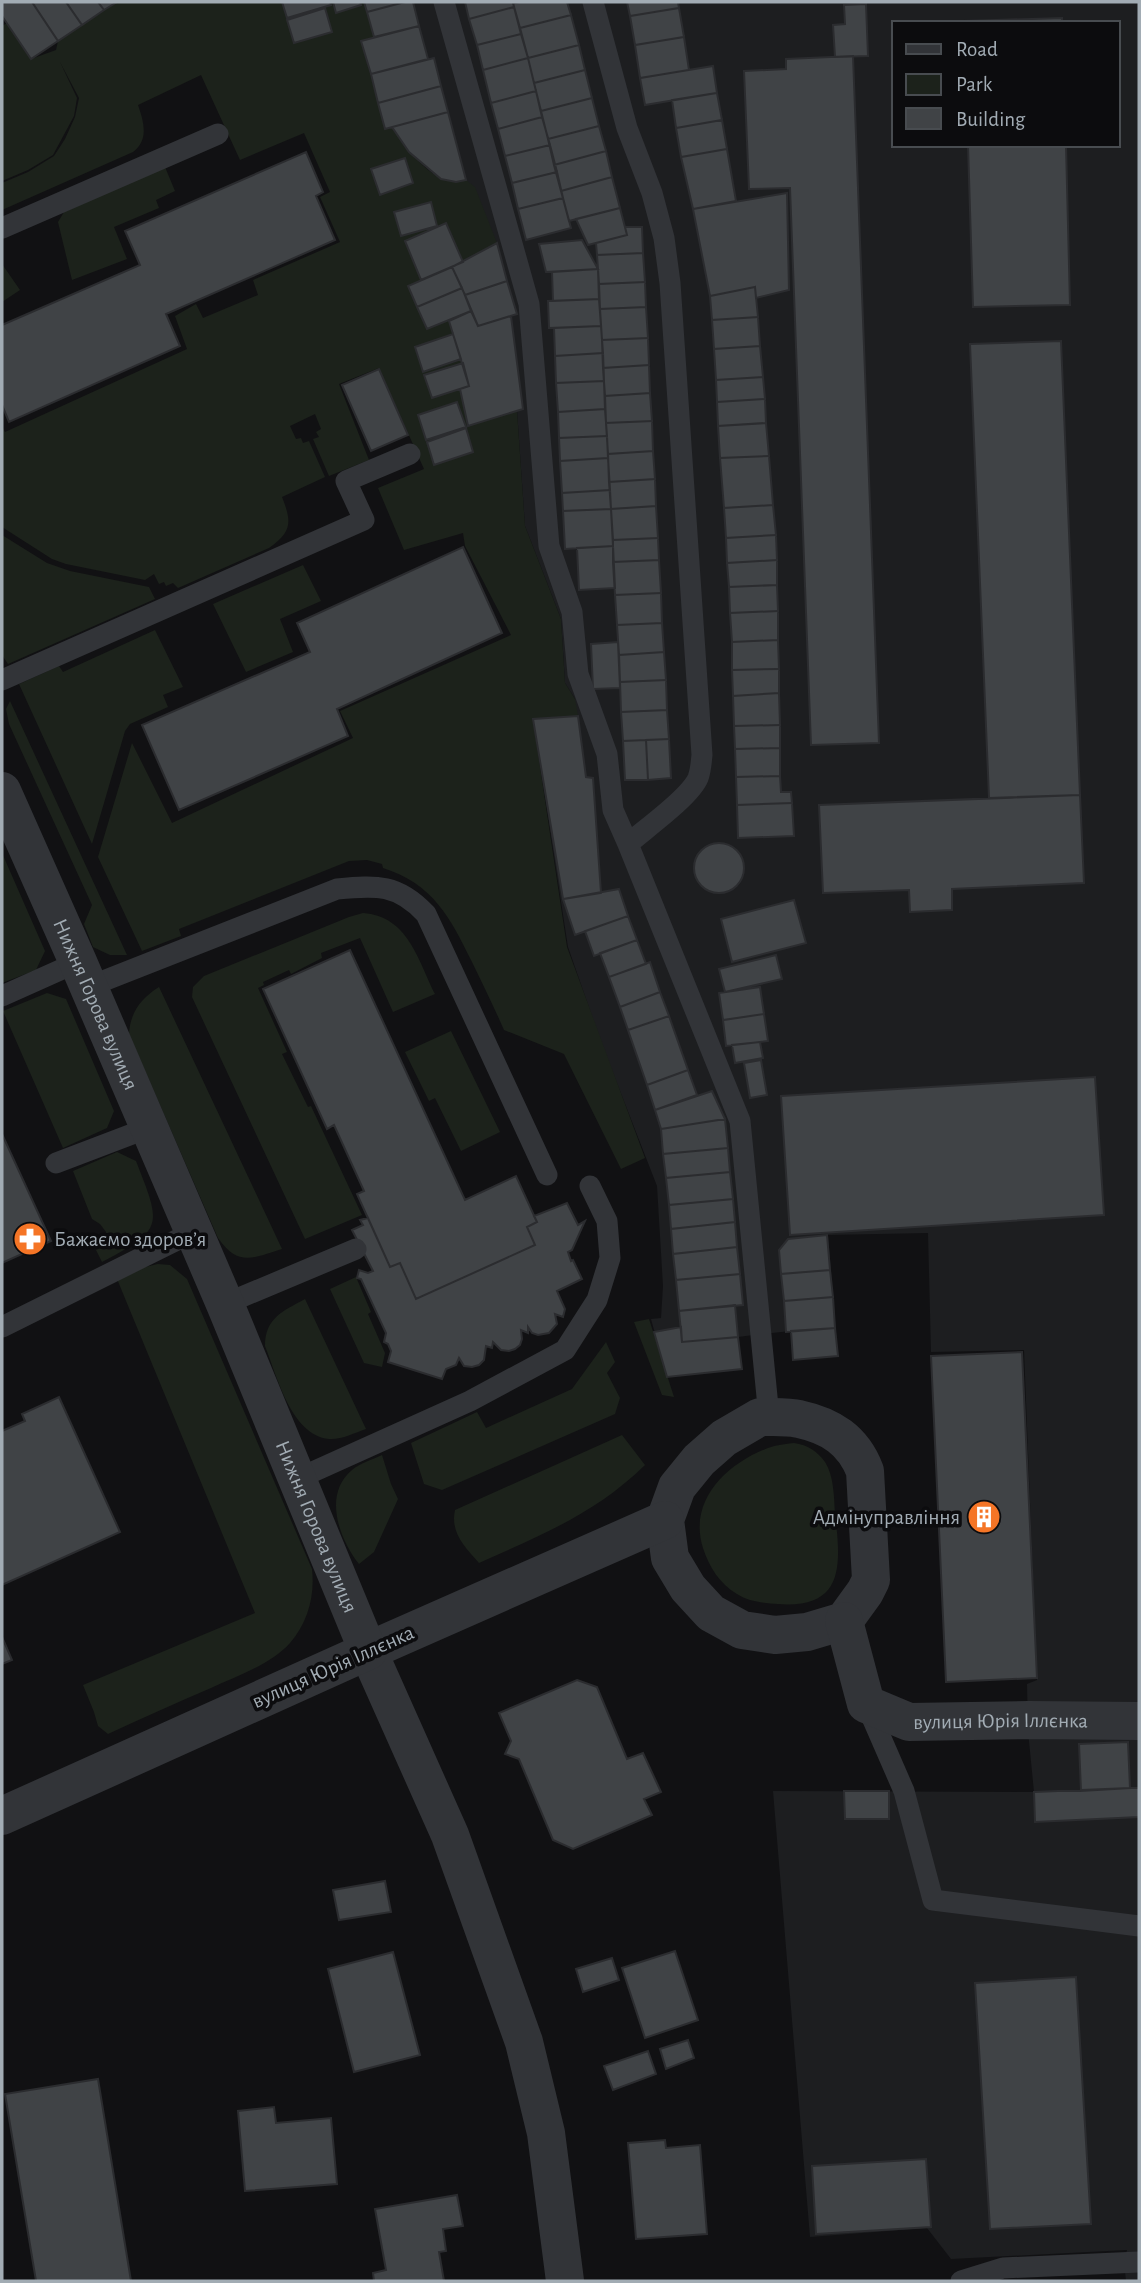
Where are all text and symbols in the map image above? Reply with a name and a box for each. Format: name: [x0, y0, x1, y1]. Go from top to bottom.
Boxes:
legend: [892, 21, 1120, 147]
text: Road: [956, 39, 998, 60]
text: Park: [956, 74, 993, 95]
text: Building: [956, 109, 1026, 130]
street label: Нижня Горова вулиця: [50, 916, 142, 1093]
pharmacy icon: Бажаємо здоровʼя: [11, 1220, 49, 1258]
place label: Бажаємо здоровʼя: [54, 1229, 206, 1250]
street label: Нижня Горова вулиця: [272, 1437, 361, 1616]
building icon: Адмінуправління: [965, 1498, 1003, 1536]
place label: Адмінуправління: [813, 1507, 960, 1528]
street label: вулиця Юрія Іллєнка: [249, 1622, 417, 1712]
street label: вулиця Юрія Іллєнка: [913, 1709, 1088, 1732]

